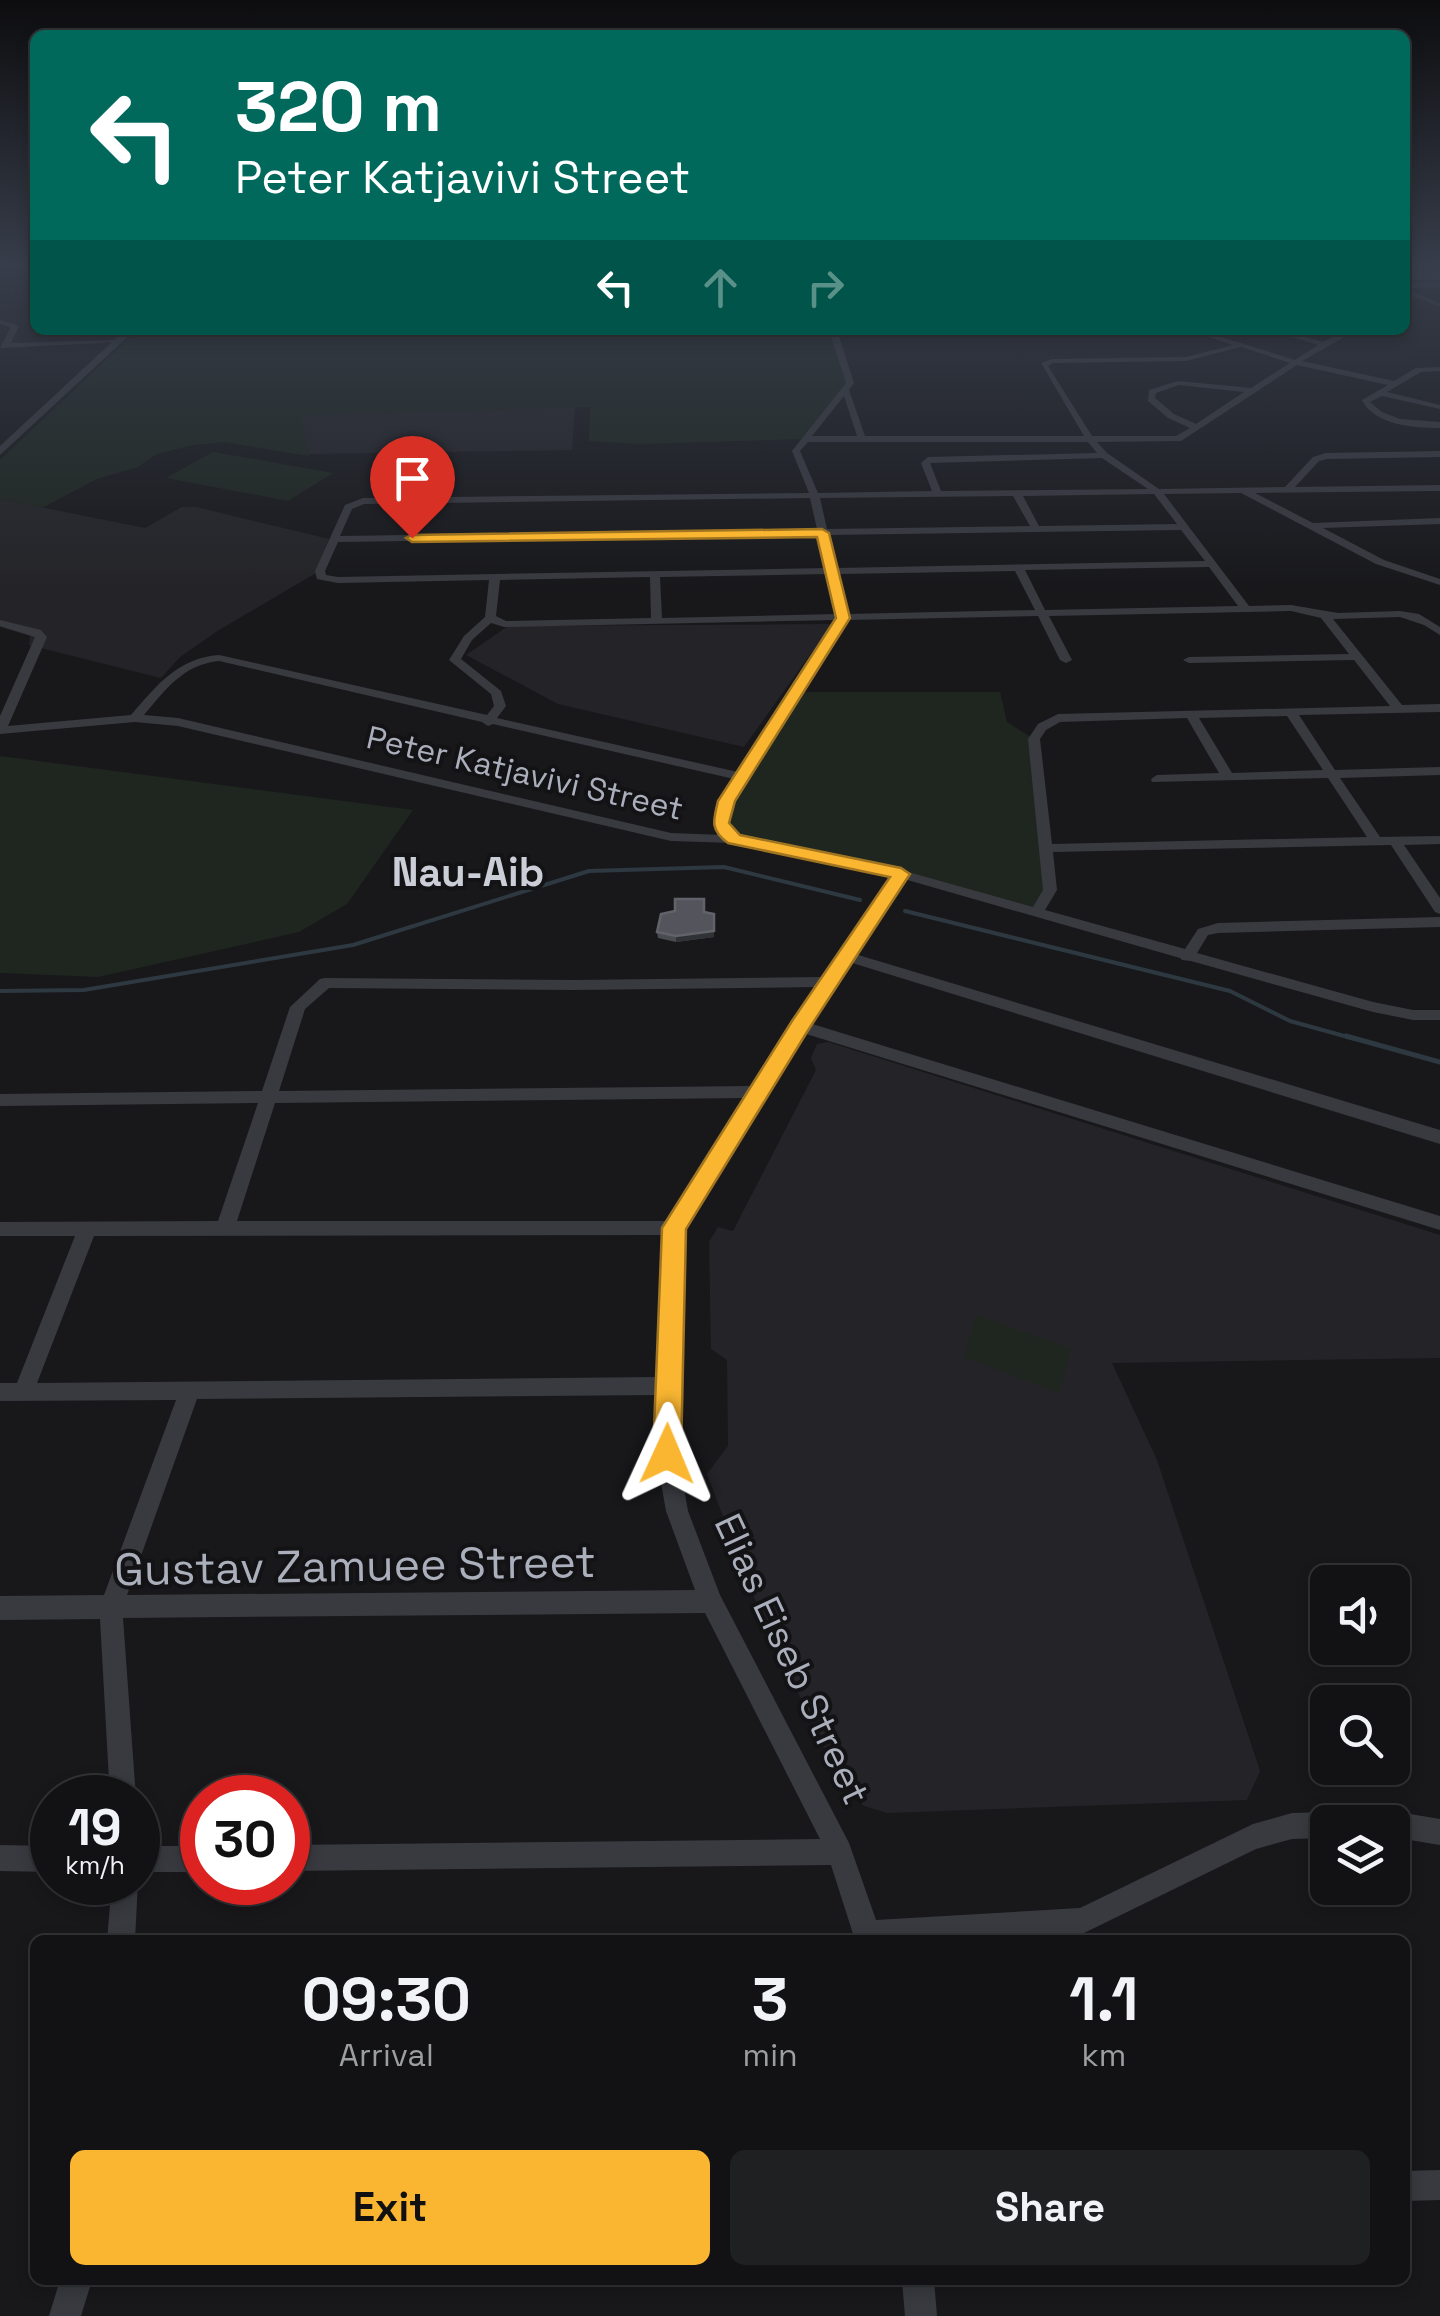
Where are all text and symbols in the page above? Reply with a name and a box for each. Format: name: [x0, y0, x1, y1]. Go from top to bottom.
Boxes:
text: 320 m: [235, 62, 442, 151]
icon: left: [70, 70, 200, 200]
text: Peter Katjavivi Street: [235, 149, 690, 206]
icon: left: [588, 260, 643, 315]
icon: ahead: [693, 260, 748, 315]
icon: right: [798, 260, 853, 315]
pin: [370, 436, 455, 539]
icon: arrive: [385, 451, 440, 506]
street label: Peter Katjavivi Street: [363, 717, 687, 829]
district label: Nau-Aib: [392, 847, 544, 898]
position arrow: [615, 1402, 719, 1506]
street label: Elias Eiseb Street: [704, 1506, 880, 1812]
street label: Gustav Zamuee Street: [114, 1533, 596, 1598]
map controls: [1310, 1565, 1410, 1905]
button: sound: [1310, 1565, 1410, 1665]
button: search: [1310, 1685, 1410, 1785]
speed limit sign: 30: [180, 1775, 310, 1905]
text: 19: [68, 1796, 122, 1860]
button: layers: [1310, 1805, 1410, 1905]
text: km/h: [65, 1849, 125, 1881]
text: 09:30: [302, 1961, 471, 2038]
text: 3: [752, 1961, 788, 2038]
text: 1.1: [1069, 1961, 1138, 2038]
text: Arrival: [339, 2035, 434, 2075]
text: min: [743, 2035, 798, 2075]
text: km: [1081, 2035, 1126, 2075]
button: Exit: [70, 2150, 710, 2265]
button: Share: [730, 2150, 1370, 2265]

